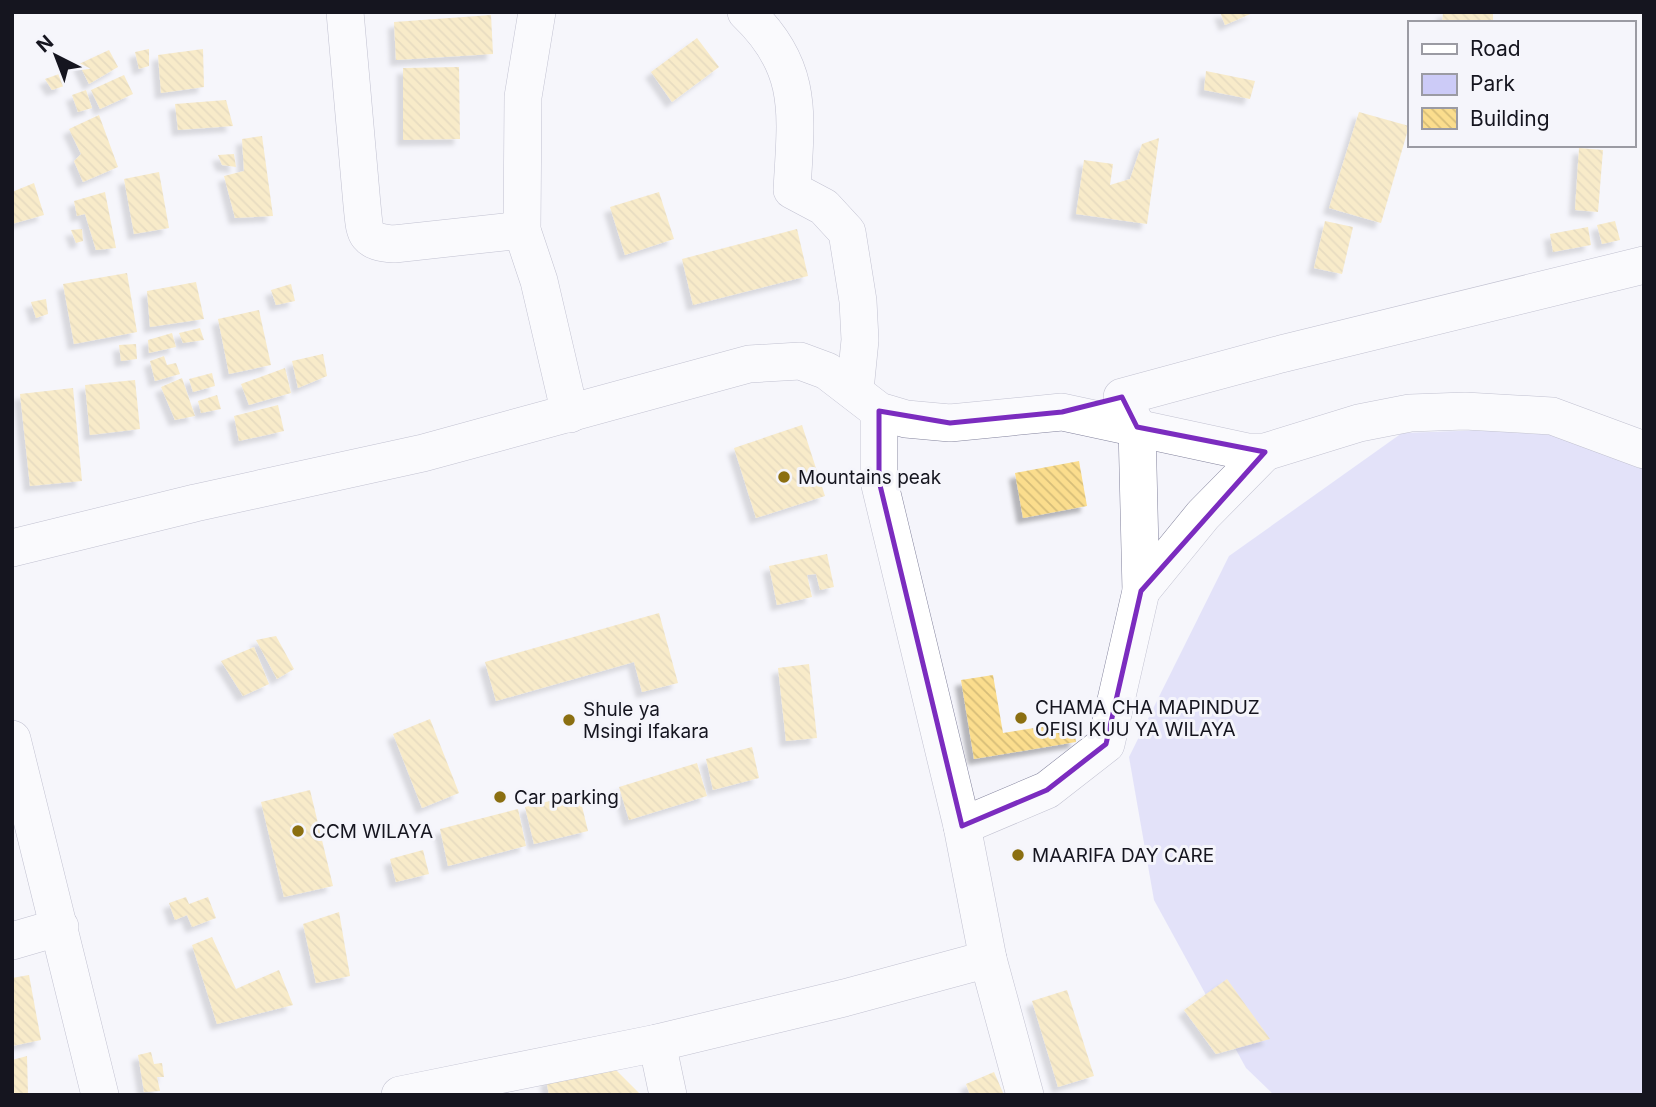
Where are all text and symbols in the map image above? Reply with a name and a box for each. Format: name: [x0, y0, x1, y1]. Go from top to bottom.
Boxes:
north arrow: [21, 21, 91, 91]
legend: [1408, 21, 1635, 147]
text: N: [32, 30, 58, 57]
text: Road: [1470, 36, 1521, 61]
text: Park: [1470, 71, 1515, 96]
text: Building: [1470, 106, 1550, 131]
place label: Mountains peak: [798, 466, 942, 489]
marker: Mountains peak: [776, 469, 792, 485]
place label: CHAMA CHA MAPINDUZ OFISI KUU YA WILAYA: [1035, 696, 1260, 741]
place label: Shule ya Msingi Ifakara: [583, 698, 709, 743]
marker: CHAMA CHA MAPINDUZ OFISI KUU YA WILAYA: [1013, 710, 1029, 726]
marker: Shule ya Msingi Ifakara: [561, 712, 577, 728]
place label: Car parking: [514, 786, 619, 809]
marker: Car parking: [492, 789, 508, 805]
place label: CCM WILAYA: [312, 820, 433, 843]
marker: CCM WILAYA: [290, 823, 306, 839]
place label: MAARIFA DAY CARE: [1032, 844, 1214, 867]
marker: MAARIFA DAY CARE: [1010, 847, 1026, 863]

